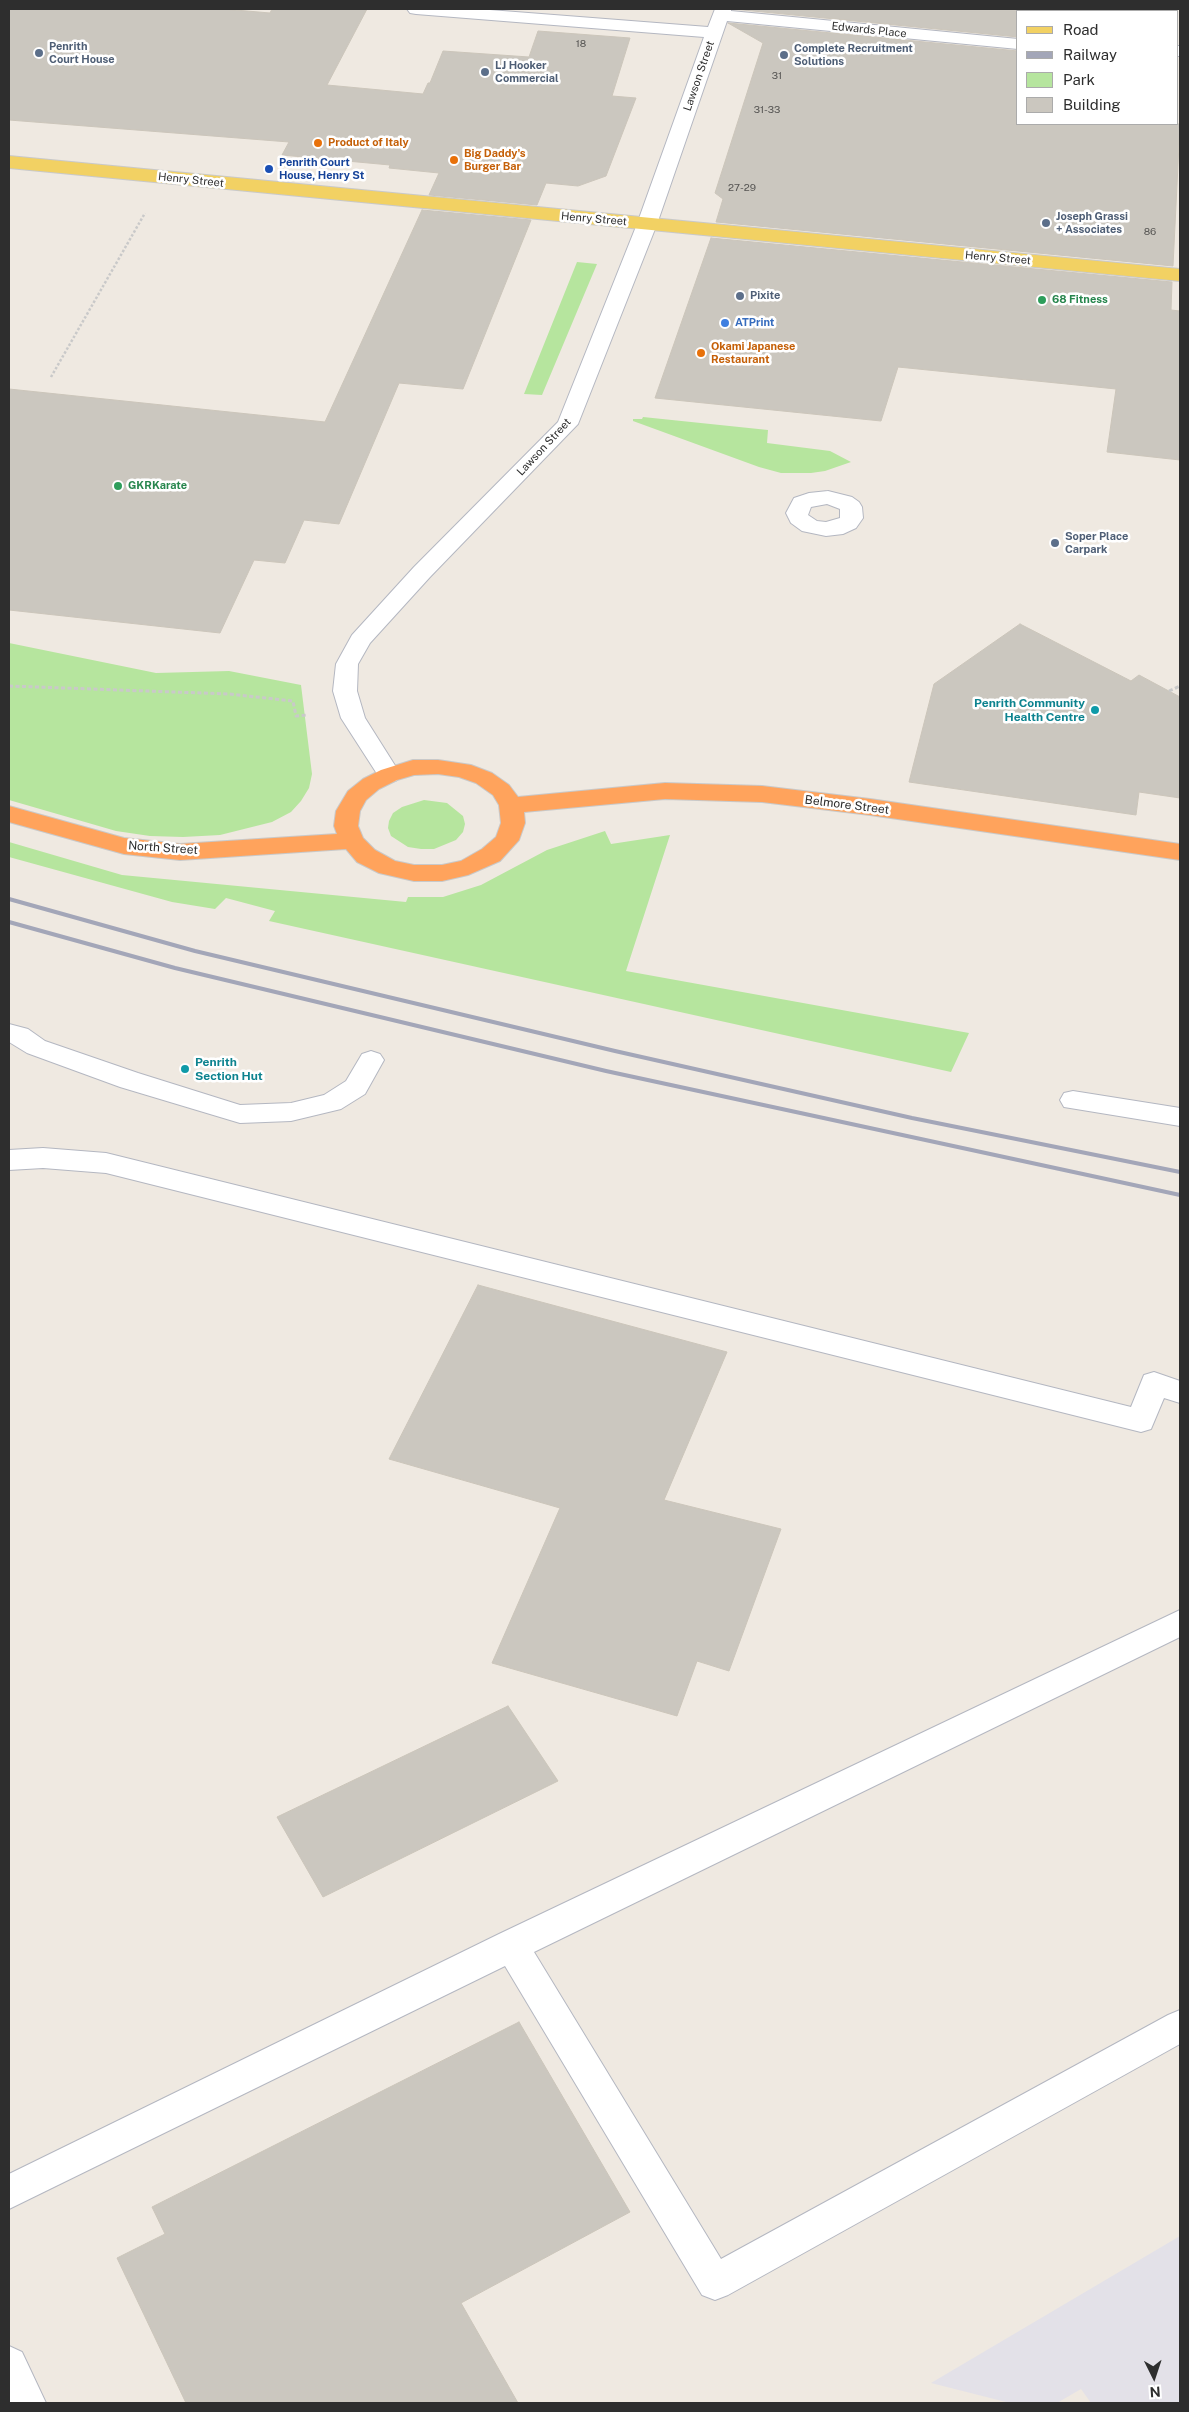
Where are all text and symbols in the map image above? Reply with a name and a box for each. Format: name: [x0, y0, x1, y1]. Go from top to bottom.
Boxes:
legend: [1016, 10, 1179, 125]
street label: Edwards Place: [831, 19, 907, 41]
text: Road: [1063, 21, 1099, 38]
house number: 18: [576, 38, 586, 50]
street label: Lawson Street: [681, 39, 717, 113]
place label: Penrith Court House: [49, 40, 115, 66]
place label: Complete Recruitment Solutions: [794, 42, 913, 68]
text: Railway: [1063, 46, 1117, 63]
marker: Penrith Court House: [33, 47, 45, 59]
marker: Complete Recruitment Solutions: [778, 49, 790, 61]
place label: LJ Hooker Commercial: [495, 59, 559, 85]
marker: LJ Hooker Commercial: [479, 66, 491, 78]
house number: 31: [772, 70, 782, 82]
text: Park: [1063, 71, 1095, 88]
text: Building: [1063, 96, 1121, 113]
house number: 31-33: [754, 104, 780, 116]
place label: Product of Italy: [328, 136, 409, 150]
marker: Product of Italy: [312, 137, 324, 149]
place label: Big Daddy's Burger Bar: [464, 147, 526, 173]
marker: Big Daddy's Burger Bar: [448, 154, 460, 166]
place label: Penrith Court House, Henry St: [279, 156, 364, 182]
marker: Penrith Court House, Henry St: [263, 163, 275, 175]
street label: Henry Street: [157, 170, 225, 190]
house number: 27-29: [728, 182, 756, 194]
street label: Henry Street: [561, 210, 627, 228]
place label: Joseph Grassi + Associates: [1056, 210, 1128, 236]
marker: Joseph Grassi + Associates: [1040, 217, 1052, 229]
house number: 86: [1144, 226, 1156, 238]
street label: Henry Street: [965, 249, 1031, 267]
place label: Pixite: [750, 289, 780, 303]
marker: Pixite: [734, 290, 746, 302]
place label: 68 Fitness: [1052, 293, 1108, 307]
marker: 68 Fitness: [1036, 294, 1048, 306]
place label: ATPrint: [735, 316, 774, 330]
marker: ATPrint: [719, 317, 731, 329]
place label: Okami Japanese Restaurant: [711, 340, 795, 366]
marker: Okami Japanese Restaurant: [695, 347, 707, 359]
street label: Lawson Street: [514, 416, 574, 478]
place label: GKRKarate: [128, 479, 187, 493]
marker: GKRKarate: [112, 480, 124, 492]
place label: Soper Place Carpark: [1065, 530, 1128, 556]
marker: Soper Place Carpark: [1049, 537, 1061, 549]
place label: Penrith Community Health Centre: [974, 696, 1085, 724]
marker: Penrith Community Health Centre: [1089, 704, 1101, 716]
street label: Belmore Street: [804, 793, 890, 817]
street label: North Street: [128, 838, 198, 858]
place label: Penrith Section Hut: [195, 1055, 263, 1083]
marker: Penrith Section Hut: [179, 1063, 191, 1075]
north arrow: [1129, 2352, 1179, 2402]
text: N: [1149, 2384, 1161, 2400]

